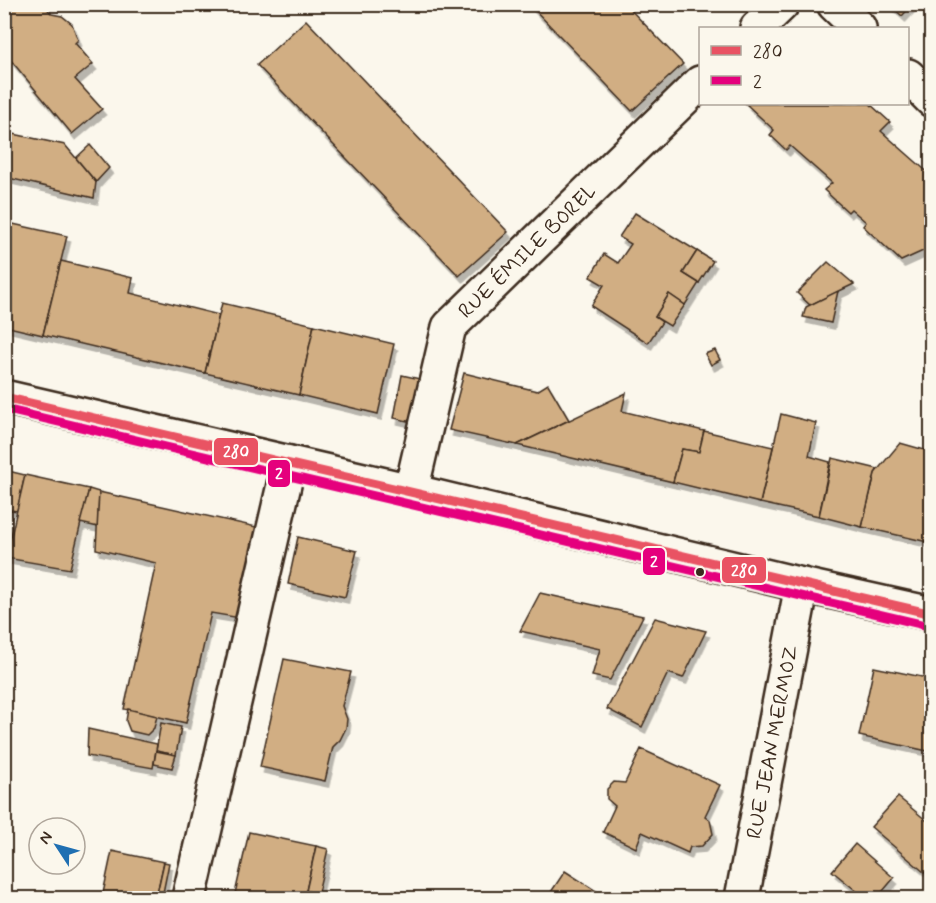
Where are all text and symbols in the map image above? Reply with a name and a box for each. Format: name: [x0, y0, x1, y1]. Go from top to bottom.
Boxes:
legend: [699, 27, 909, 105]
text: 280: [753, 40, 783, 64]
text: 2: [753, 70, 762, 94]
street label: RUE ÉMILE BOREL: [452, 178, 603, 325]
line badge: 280: [213, 437, 259, 466]
text: 280: [223, 442, 249, 463]
line badge: 2: [267, 459, 291, 488]
text: 2: [275, 464, 283, 485]
line badge: 2: [642, 547, 666, 576]
text: 2: [650, 552, 658, 573]
line badge: 280: [721, 556, 767, 584]
text: 280: [731, 561, 757, 582]
unlabelled marker: [694, 566, 706, 578]
street label: RUE JEAN MERMOZ: [740, 643, 805, 841]
north arrow: [27, 816, 87, 876]
text: N: [34, 828, 58, 849]

